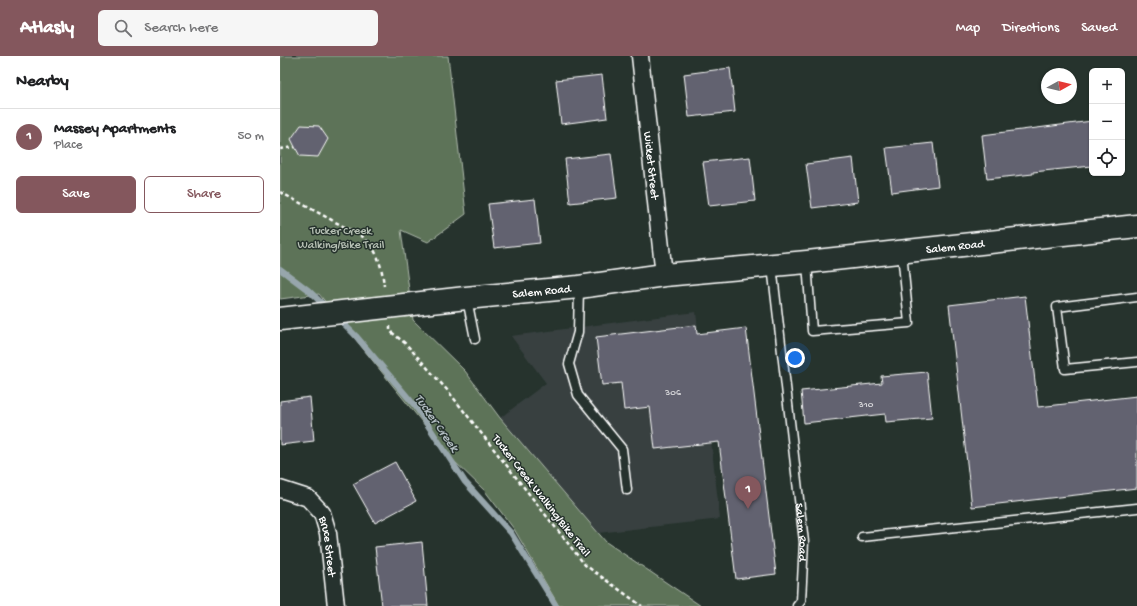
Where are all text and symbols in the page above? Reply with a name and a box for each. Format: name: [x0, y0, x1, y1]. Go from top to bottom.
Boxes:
search box: [98, 10, 378, 46]
text: Atlasly: [20, 17, 74, 40]
icon: search: [112, 17, 134, 39]
text: Search here: [144, 19, 218, 37]
text: Map: [956, 20, 980, 37]
text: Directions: [1002, 20, 1059, 37]
text: Saved: [1081, 20, 1117, 37]
north arrow: [1041, 68, 1077, 104]
map controls: [1089, 68, 1125, 176]
button: +: [1089, 68, 1125, 104]
text: Nearby: [16, 72, 69, 92]
button: −: [1089, 104, 1125, 140]
text: Massey Apartments: [54, 120, 176, 138]
text: 1: [26, 129, 32, 144]
text: 50 m: [237, 129, 264, 144]
street label: Wicket Street: [639, 131, 661, 201]
text: Place: [54, 138, 82, 153]
button: locate: [1089, 140, 1125, 176]
button: Save: [16, 176, 136, 213]
button: Share: [144, 176, 264, 213]
park label: Tucker Creek Walking/Bike Trail: [298, 225, 385, 253]
street label: Salem Road: [925, 238, 986, 258]
street label: Salem Road: [512, 283, 573, 302]
your location: [785, 348, 805, 368]
house number: 306: [664, 387, 682, 399]
water label: Tucker Creek: [411, 392, 462, 456]
house number: 310: [858, 399, 874, 411]
street label: Tucker Creek Walking/Bike Trail: [488, 432, 593, 560]
pin: 1: [735, 476, 761, 509]
street label: Salem Road: [791, 502, 809, 563]
street label: Bruce Street: [314, 514, 338, 579]

